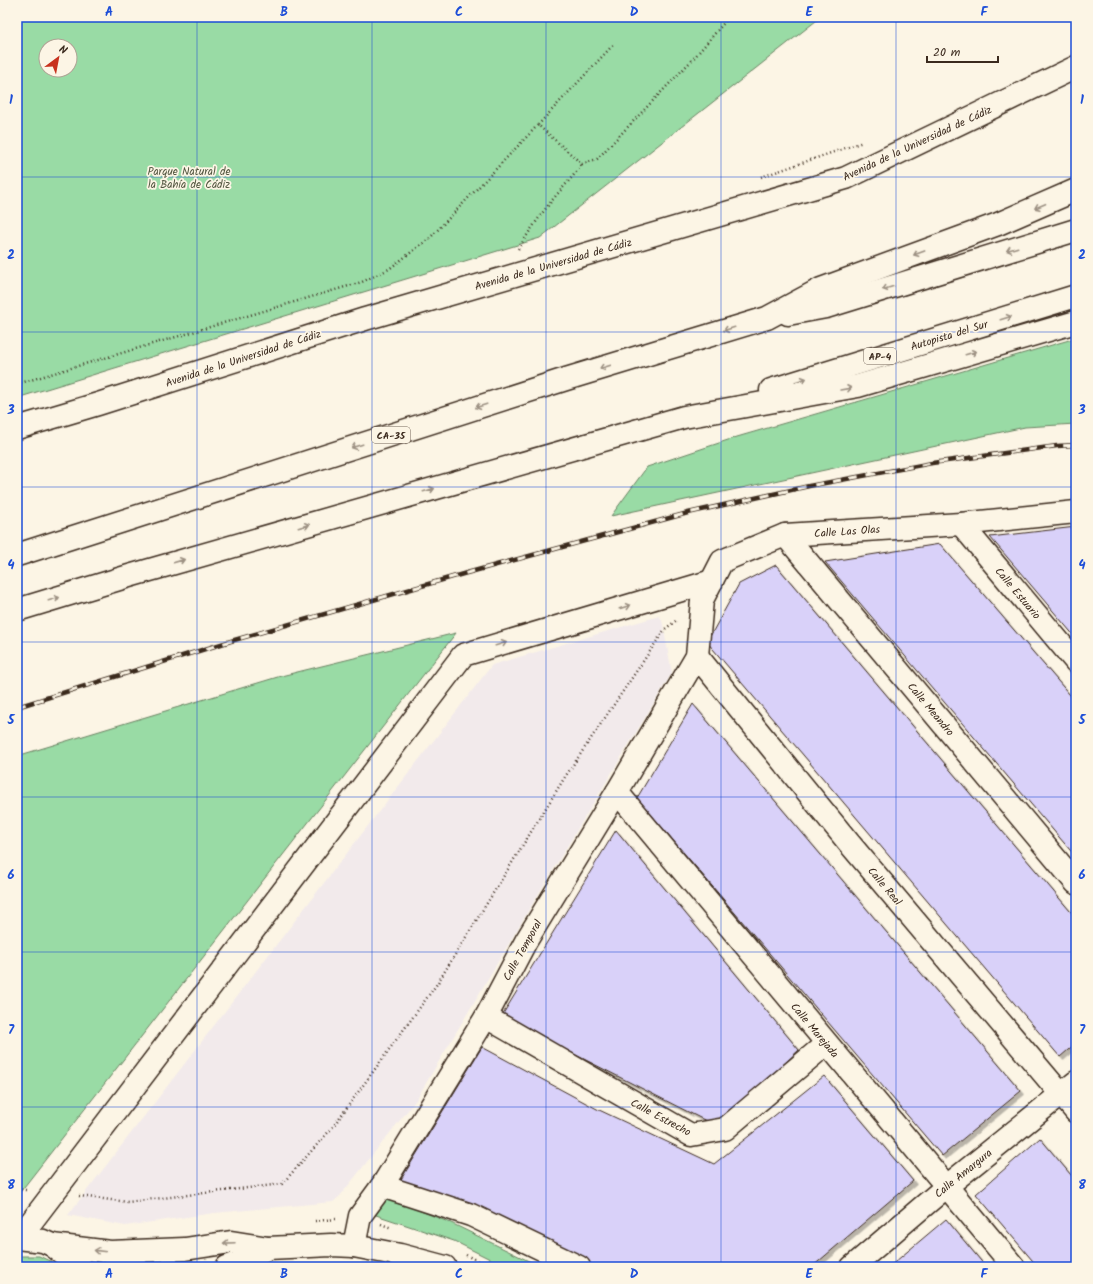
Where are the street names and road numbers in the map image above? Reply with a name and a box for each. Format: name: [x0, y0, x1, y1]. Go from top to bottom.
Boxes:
street label: Avenida de la Universidad de Cádiz: [840, 101, 995, 186]
street label: Avenida de la Universidad de Cádiz: [473, 234, 634, 296]
street label: Autopista del Sur: [908, 315, 991, 356]
street label: Avenida de la Universidad de Cádiz: [163, 325, 324, 393]
road number: AP-4: [864, 348, 896, 364]
road number: CA-35: [372, 427, 410, 443]
street label: Calle Las Olas: [813, 521, 881, 543]
street label: Calle Estuario: [990, 564, 1045, 624]
street label: Calle Meandro: [902, 679, 958, 740]
street label: Calle Real: [863, 863, 906, 910]
street label: Calle Temporal: [499, 916, 547, 985]
street label: Calle Marejada: [786, 999, 843, 1062]
street label: Calle Estrecho: [627, 1094, 694, 1141]
street label: Calle Amargura: [931, 1145, 997, 1203]

